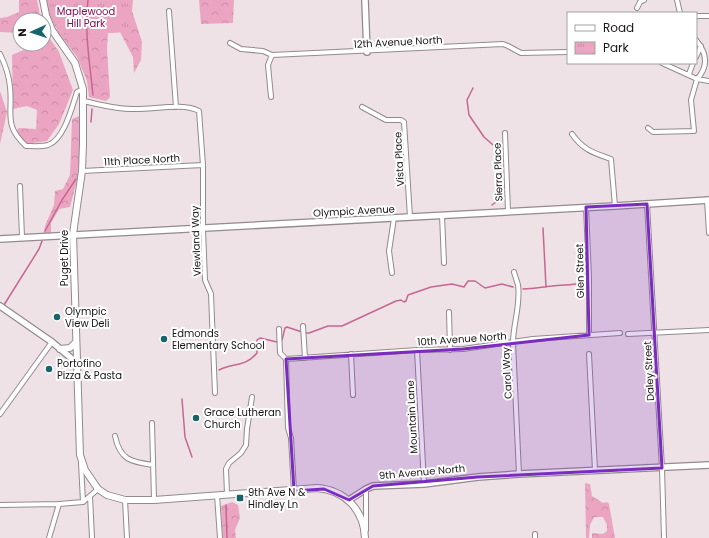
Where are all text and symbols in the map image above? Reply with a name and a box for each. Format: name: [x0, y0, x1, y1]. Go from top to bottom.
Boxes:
park label: Maplewood Hill Park: [57, 4, 115, 31]
north arrow: [12, 12, 52, 52]
legend: [567, 12, 697, 64]
text: Road: [603, 19, 634, 36]
text: N: [14, 28, 30, 37]
street label: 12th Avenue North: [353, 32, 443, 52]
text: Park: [603, 39, 630, 56]
street label: Vista Place: [390, 131, 408, 187]
street label: Sierra Place: [489, 142, 507, 202]
street label: 11th Place North: [104, 151, 180, 169]
street label: Olympic Avenue: [313, 201, 395, 221]
street label: Viewland Way: [187, 205, 205, 277]
street label: Puget Drive: [57, 230, 72, 286]
street label: Glen Street: [572, 243, 588, 299]
place label: Olympic View Deli: [65, 304, 109, 331]
marker: Olympic View Deli: [52, 312, 62, 322]
place label: Edmonds Elementary School: [172, 326, 265, 353]
street label: 10th Avenue North: [417, 328, 507, 350]
marker: Edmonds Elementary School: [159, 334, 169, 344]
street label: Daley Street: [640, 340, 658, 401]
street label: Carol Way: [498, 346, 516, 399]
place label: Portofino Pizza & Pasta: [57, 356, 122, 383]
marker: Portofino Pizza & Pasta: [44, 364, 54, 374]
street label: Mountain Lane: [403, 380, 421, 454]
place label: Grace Lutheran Church: [204, 405, 281, 432]
marker: Grace Lutheran Church: [191, 413, 201, 423]
street label: 9th Avenue North: [378, 461, 466, 483]
place label: 9th Ave N & Hindley Ln: [248, 485, 306, 512]
marker: 9th Ave N & Hindley Ln: [235, 493, 245, 503]

